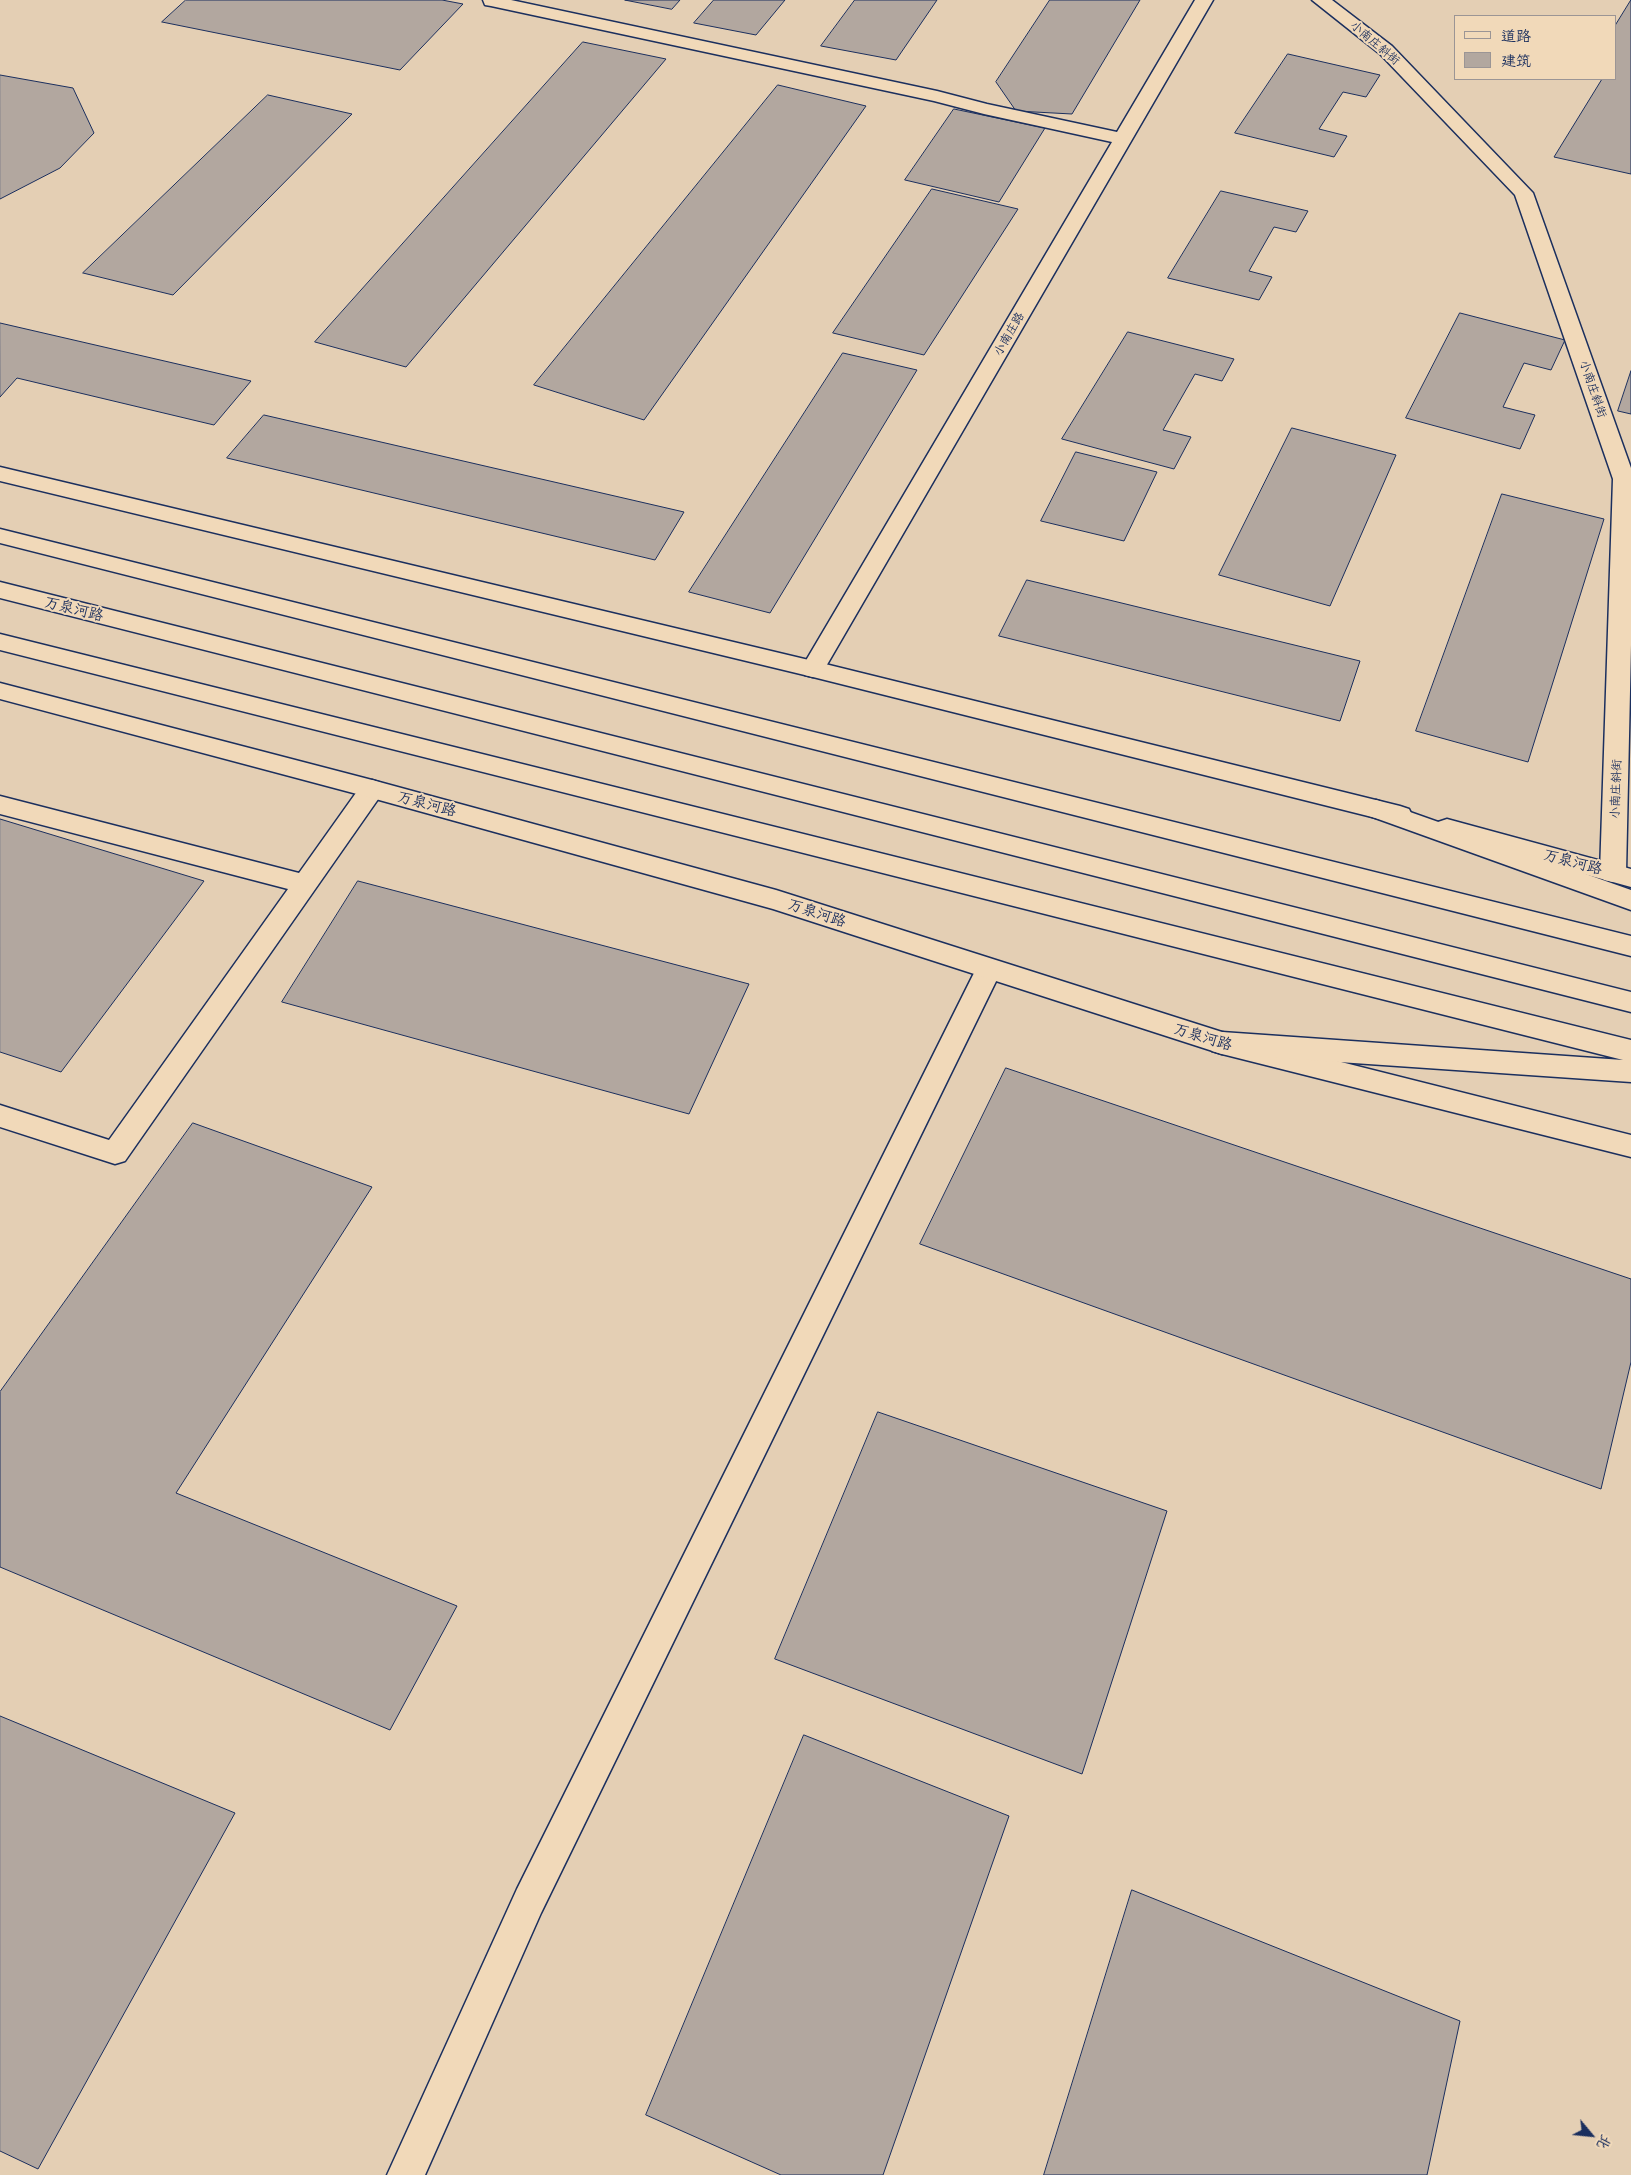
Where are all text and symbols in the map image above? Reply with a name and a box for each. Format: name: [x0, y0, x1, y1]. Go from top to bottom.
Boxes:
legend: [1454, 15, 1616, 80]
street label: 小南庄斜街: [1347, 18, 1403, 68]
text: 道路: [1501, 25, 1531, 45]
text: 建筑: [1501, 50, 1531, 70]
street label: 小南庄路: [991, 310, 1027, 358]
street label: 小南庄斜街: [1576, 358, 1610, 420]
street label: 万泉河路: [43, 593, 105, 625]
street label: 小南庄斜街: [1608, 759, 1624, 819]
street label: 万泉河路: [396, 788, 458, 820]
street label: 万泉河路: [1542, 846, 1604, 878]
street label: 万泉河路: [786, 895, 848, 931]
street label: 万泉河路: [1172, 1020, 1234, 1054]
north arrow: [1566, 2110, 1616, 2160]
text: 北: [1593, 2132, 1616, 2153]

